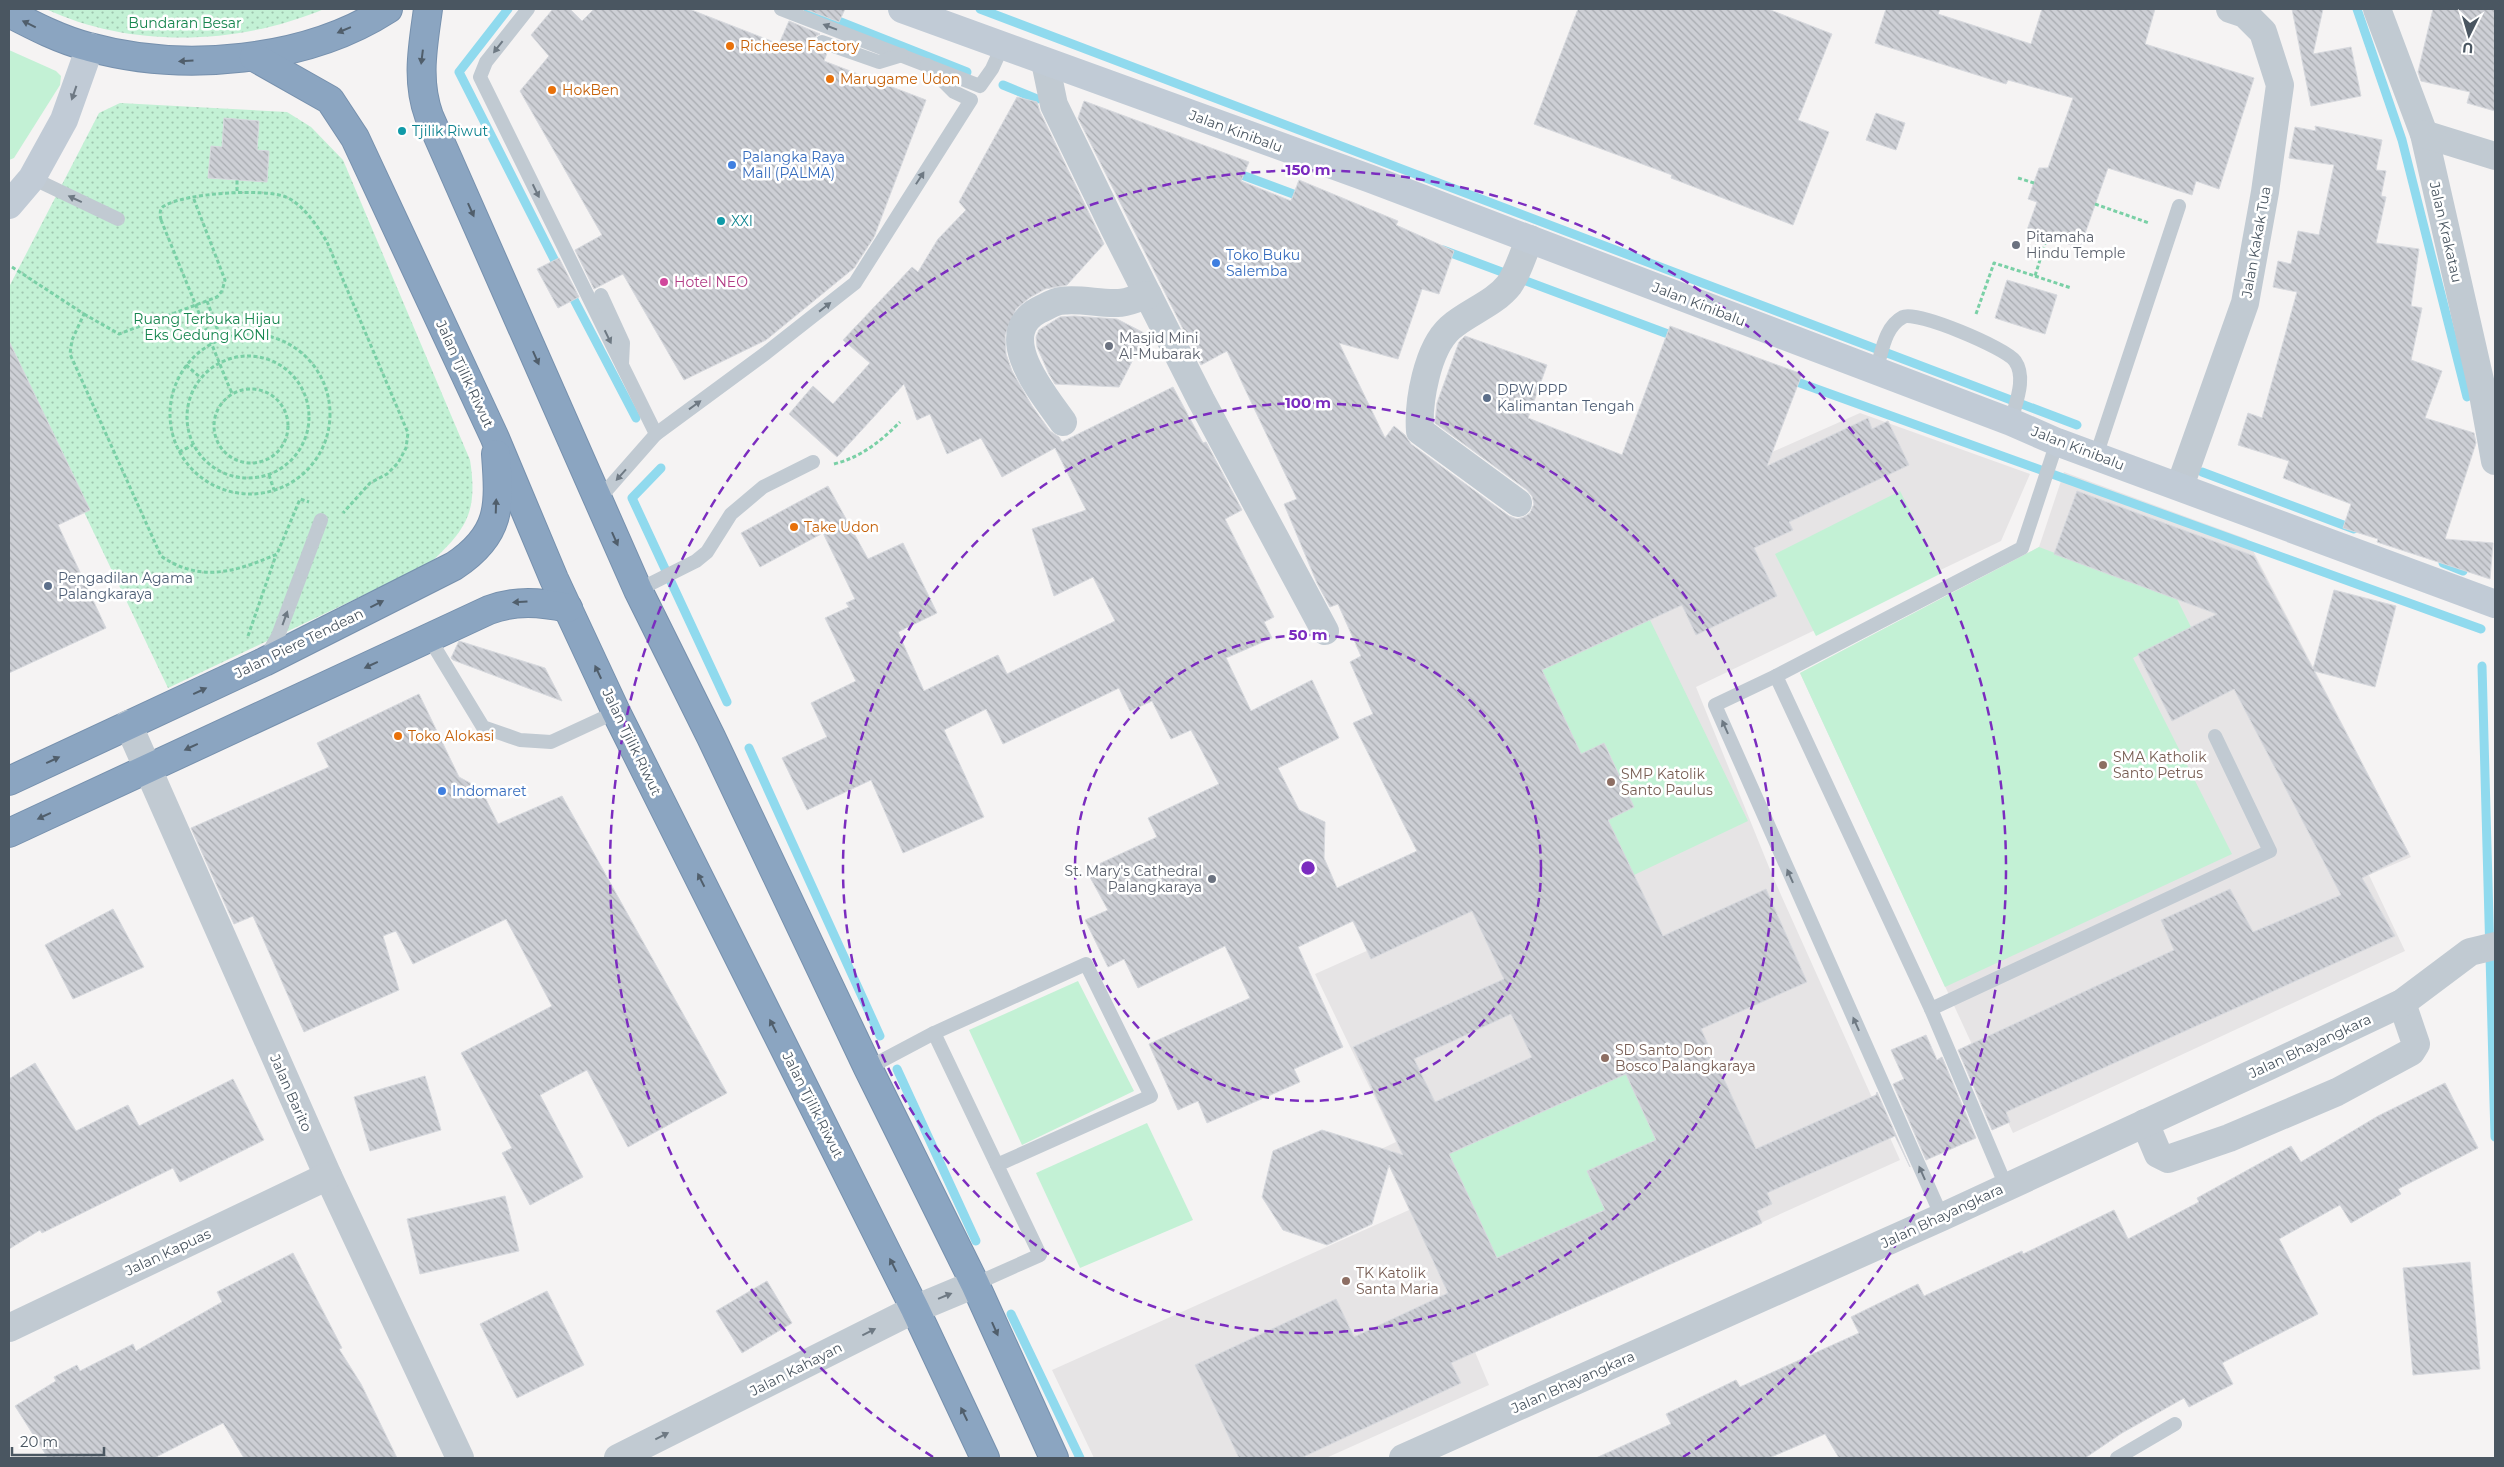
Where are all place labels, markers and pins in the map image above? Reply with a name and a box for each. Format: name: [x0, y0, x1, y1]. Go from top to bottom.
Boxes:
place label: Richeese Factory: [740, 37, 860, 55]
marker: Richeese Factory: [724, 40, 736, 52]
place label: Marugame Udon: [840, 70, 960, 88]
marker: Marugame Udon: [824, 73, 836, 85]
place label: HokBen: [562, 81, 619, 99]
marker: HokBen: [546, 84, 558, 96]
place label: Tjilik Riwut: [412, 122, 489, 140]
marker: Tjilik Riwut: [396, 125, 408, 137]
place label: Palangka Raya Mall (PALMA): [742, 148, 845, 182]
marker: Palangka Raya Mall (PALMA): [726, 159, 738, 171]
place label: XXI: [731, 212, 753, 230]
marker: XXI: [715, 215, 727, 227]
place label: Pitamaha Hindu Temple: [2026, 228, 2125, 262]
marker: Pitamaha Hindu Temple: [2010, 239, 2022, 251]
place label: Toko Buku Salemba: [1226, 246, 1300, 280]
marker: Toko Buku Salemba: [1210, 257, 1222, 269]
place label: Hotel NEO: [674, 273, 748, 291]
marker: Hotel NEO: [658, 276, 670, 288]
place label: Masjid Mini Al-Mubarak: [1119, 329, 1201, 363]
marker: Masjid Mini Al-Mubarak: [1103, 340, 1115, 352]
place label: DPW PPP Kalimantan Tengah: [1497, 381, 1634, 415]
marker: DPW PPP Kalimantan Tengah: [1481, 392, 1493, 404]
place label: Take Udon: [804, 518, 879, 536]
marker: Take Udon: [788, 521, 800, 533]
place label: Pengadilan Agama Palangkaraya: [58, 569, 193, 603]
marker: Pengadilan Agama Palangkaraya: [42, 580, 54, 592]
place label: Toko Alokasi: [408, 727, 494, 745]
marker: Toko Alokasi: [392, 730, 404, 742]
place label: SMA Katholik Santo Petrus: [2113, 748, 2207, 782]
marker: SMA Katholik Santo Petrus: [2097, 759, 2109, 771]
place label: SMP Katolik Santo Paulus: [1621, 765, 1713, 799]
marker: SMP Katolik Santo Paulus: [1605, 776, 1617, 788]
place label: Indomaret: [452, 782, 527, 800]
marker: Indomaret: [436, 785, 448, 797]
centre of rings: [1299, 859, 1317, 877]
place label: St. Mary's Cathedral Palangkaraya: [1065, 862, 1202, 896]
marker: St. Mary's Cathedral Palangkaraya: [1206, 873, 1218, 885]
place label: SD Santo Don Bosco Palangkaraya: [1615, 1041, 1756, 1075]
marker: SD Santo Don Bosco Palangkaraya: [1599, 1052, 1611, 1064]
place label: TK Katolik Santa Maria: [1356, 1264, 1439, 1298]
marker: TK Katolik Santa Maria: [1340, 1275, 1352, 1287]

